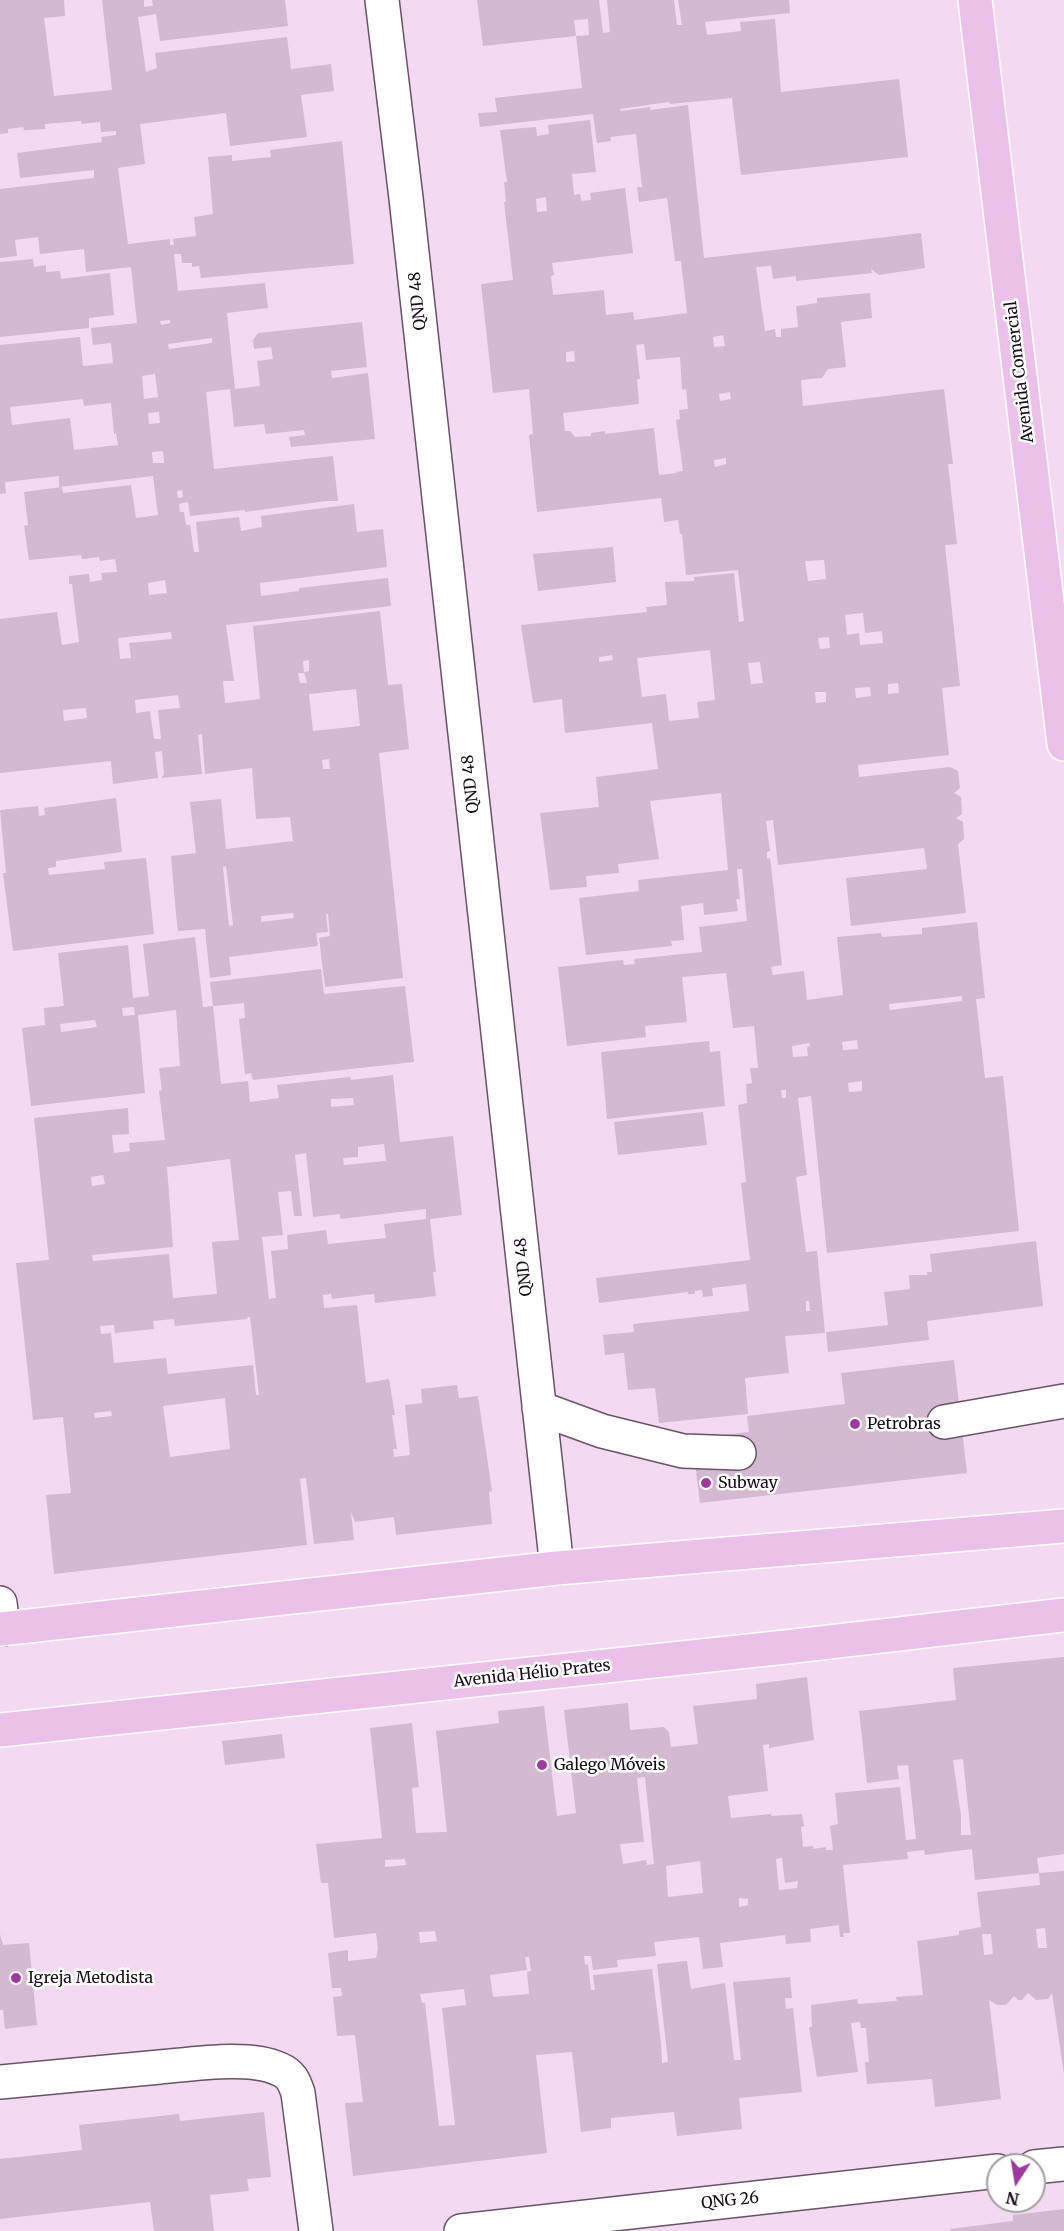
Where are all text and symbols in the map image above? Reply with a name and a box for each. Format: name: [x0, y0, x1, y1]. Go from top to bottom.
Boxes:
street label: QND 48: [405, 271, 431, 331]
street label: Avenida Comercial: [1002, 300, 1038, 444]
street label: QND 48: [458, 754, 484, 814]
street label: QND 48: [511, 1237, 537, 1297]
place label: Petrobras: [867, 1414, 941, 1434]
marker: Petrobras: [848, 1417, 862, 1431]
place label: Subway: [718, 1473, 778, 1493]
marker: Subway: [699, 1476, 713, 1490]
street label: Avenida Hélio Prates: [453, 1656, 611, 1692]
place label: Galego Móveis: [554, 1755, 666, 1775]
marker: Galego Móveis: [535, 1758, 549, 1772]
place label: Igreja Metodista: [28, 1968, 153, 1988]
marker: Igreja Metodista: [9, 1971, 23, 1985]
north arrow: [986, 2153, 1046, 2213]
street label: QNG 26: [700, 2188, 760, 2214]
text: N: [1004, 2188, 1021, 2210]

